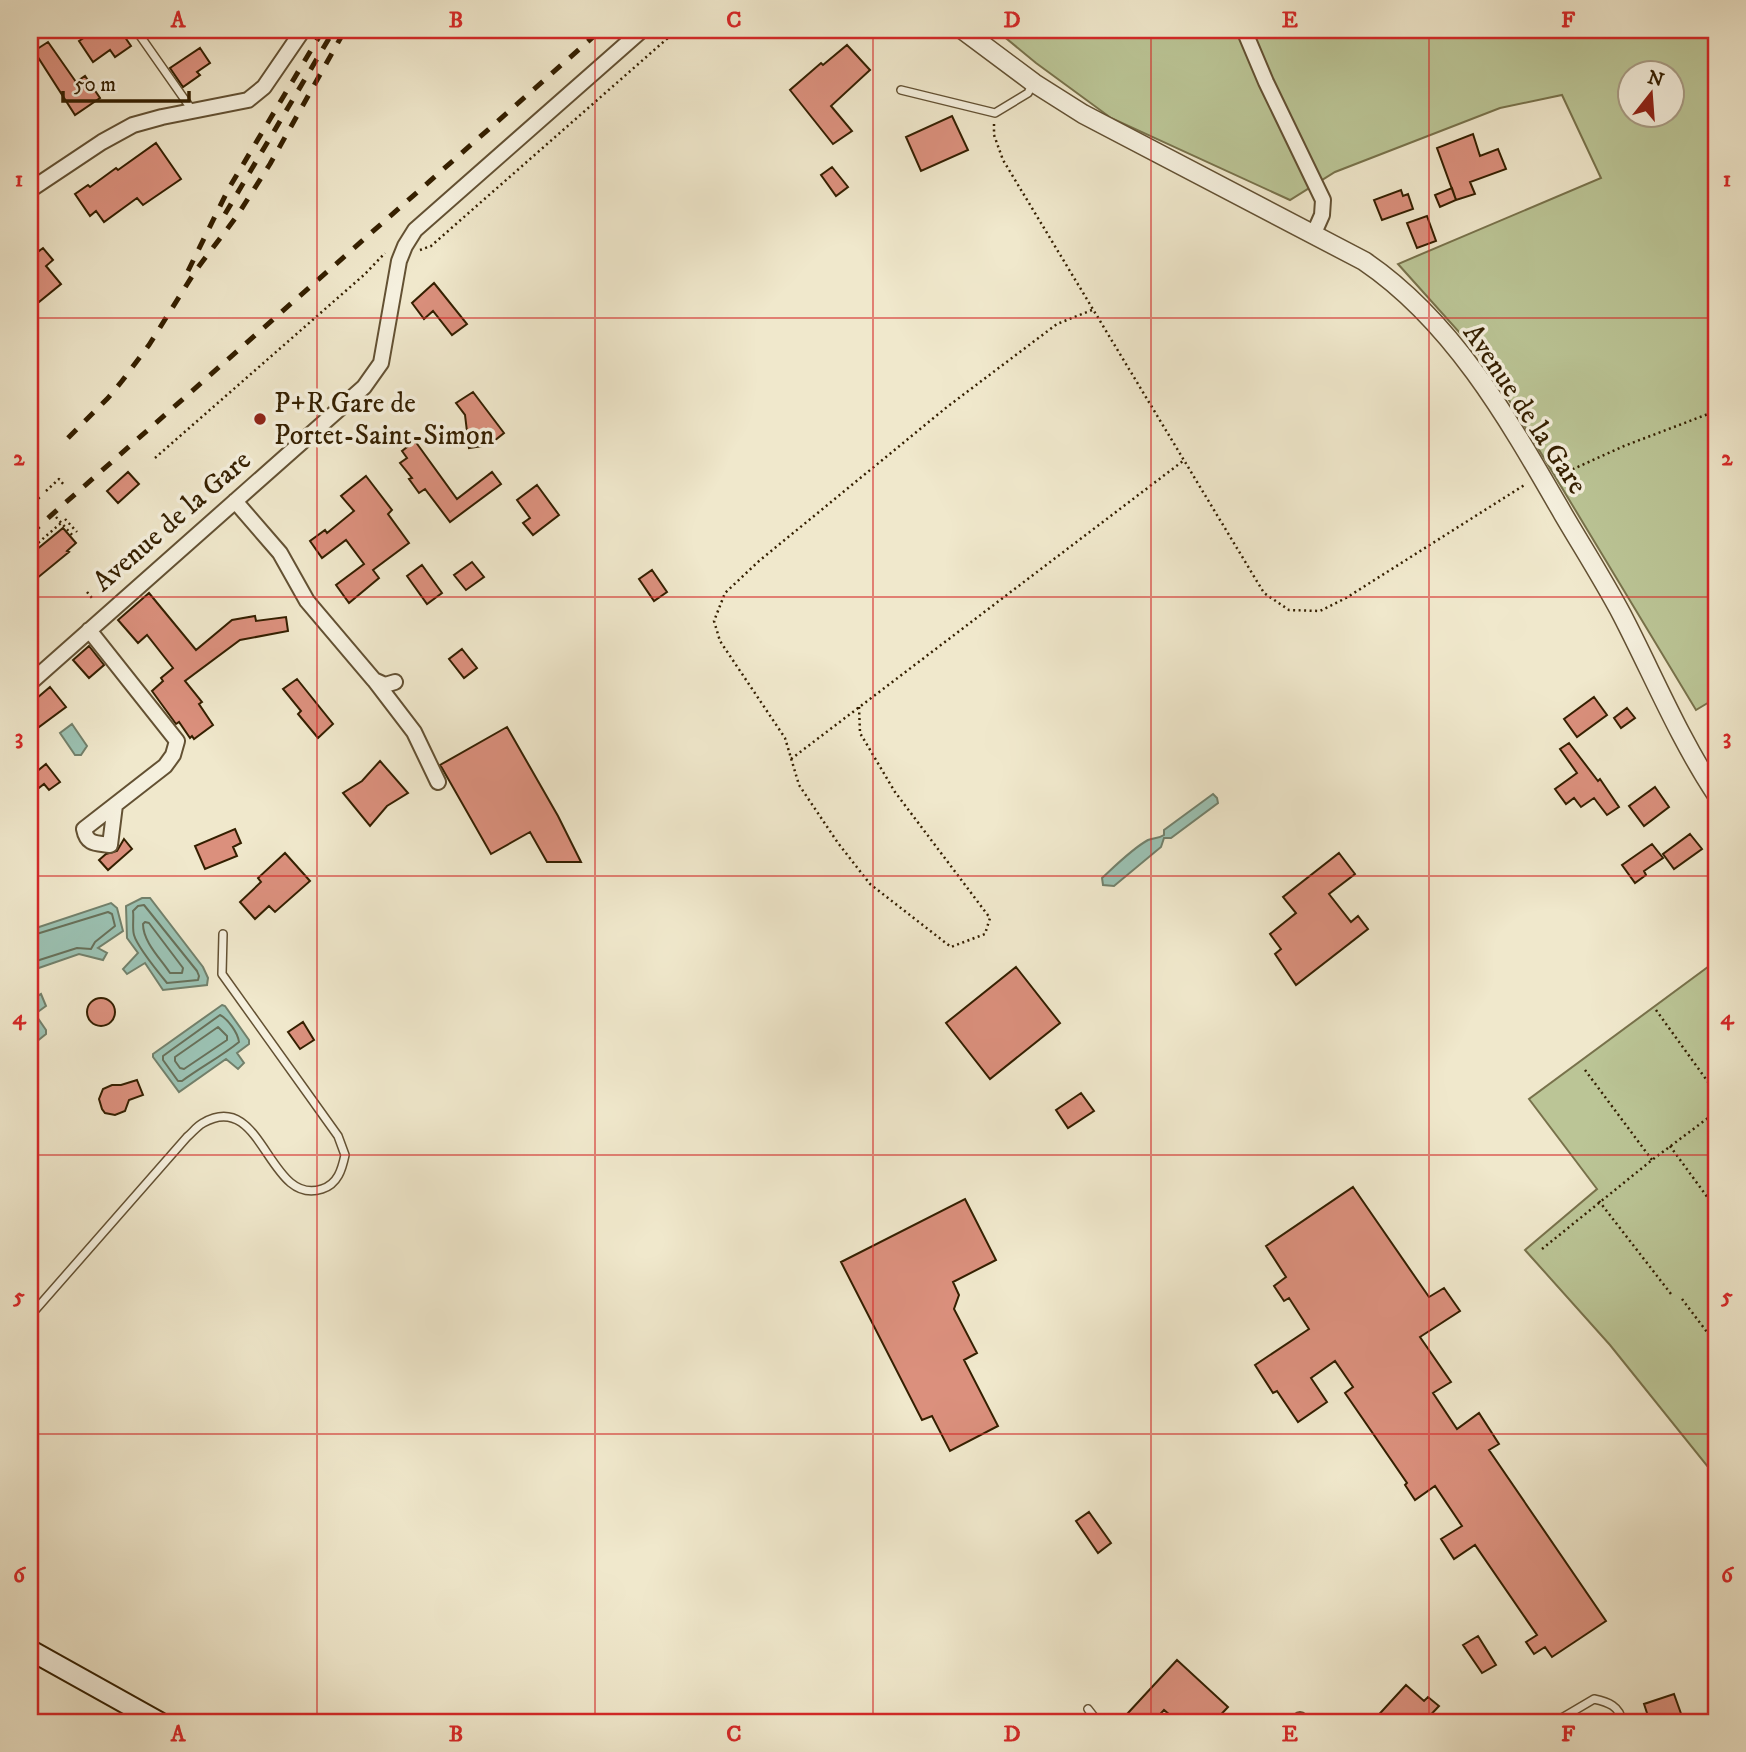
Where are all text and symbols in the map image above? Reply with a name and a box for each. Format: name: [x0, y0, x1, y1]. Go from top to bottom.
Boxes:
text: A: [170, 6, 187, 35]
text: B: [449, 6, 463, 35]
text: C: [726, 6, 742, 35]
text: D: [1003, 6, 1021, 35]
text: E: [1282, 6, 1298, 35]
text: F: [1561, 6, 1576, 35]
scale bar: [63, 60, 189, 104]
north arrow: [1616, 60, 1686, 130]
text: N: [1645, 66, 1667, 93]
text: 50 m: [74, 72, 116, 98]
text: 1: [15, 165, 23, 194]
text: 1: [1723, 165, 1731, 194]
street label: Avenue de la Gare: [1455, 317, 1595, 501]
place label: P+R Gare de Portet-Saint-Simon: [274, 386, 495, 453]
marker: P+R Gare de Portet-Saint-Simon: [252, 411, 268, 427]
street label: Avenue de la Gare: [86, 443, 258, 599]
text: 2: [13, 444, 25, 473]
text: 2: [1721, 444, 1733, 473]
text: 3: [15, 723, 23, 752]
text: 3: [1723, 723, 1731, 752]
text: 4: [12, 1003, 27, 1032]
text: 4: [1720, 1003, 1735, 1032]
text: 5: [12, 1282, 25, 1311]
text: 5: [1720, 1282, 1733, 1311]
text: 6: [13, 1561, 27, 1590]
text: 6: [1721, 1561, 1735, 1590]
text: A: [170, 1720, 187, 1749]
text: B: [449, 1720, 463, 1749]
text: C: [726, 1720, 742, 1749]
text: D: [1003, 1720, 1021, 1749]
text: E: [1282, 1720, 1298, 1749]
text: F: [1561, 1720, 1576, 1749]

